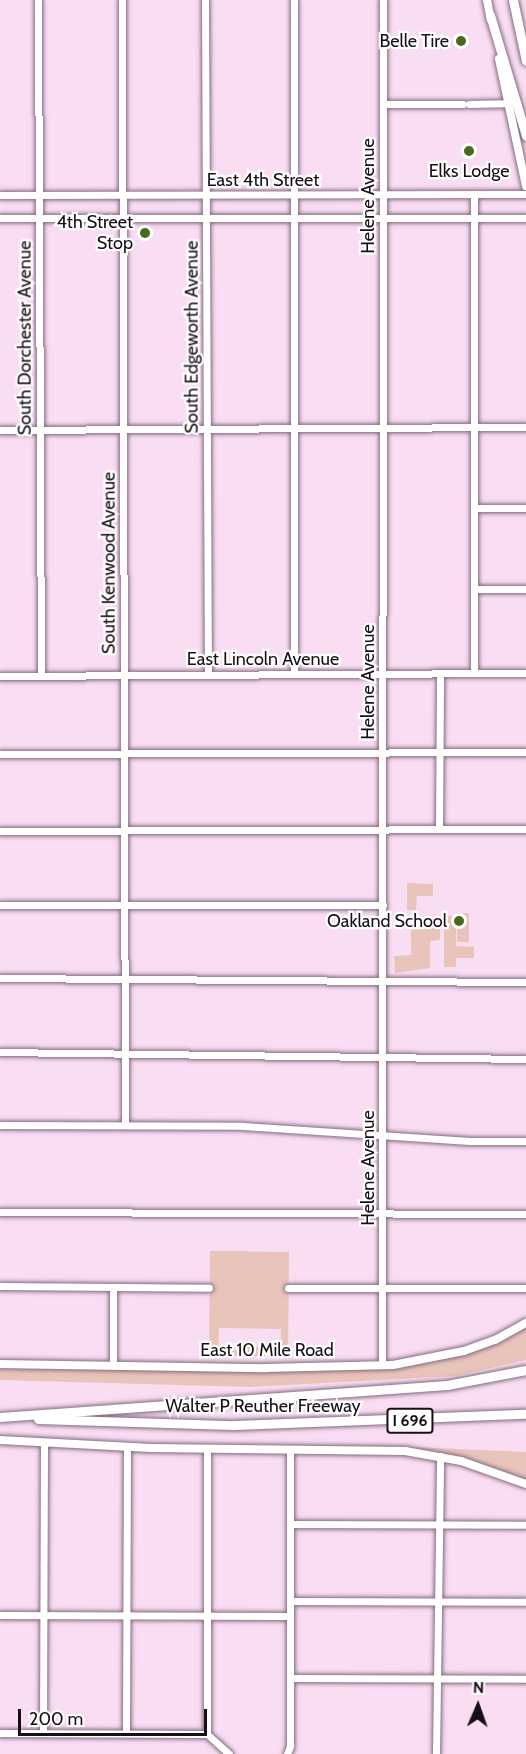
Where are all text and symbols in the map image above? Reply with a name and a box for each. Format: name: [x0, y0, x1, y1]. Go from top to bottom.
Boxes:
place label: Belle Tire: [379, 30, 449, 52]
marker: Belle Tire: [454, 34, 468, 48]
street label: Helene Avenue: [357, 138, 379, 254]
marker: Elks Lodge: [462, 144, 476, 158]
place label: Elks Lodge: [429, 160, 509, 182]
street label: East 4th Street: [207, 169, 319, 191]
place label: 4th Street Stop: [56, 212, 133, 254]
marker: 4th Street Stop: [138, 226, 152, 240]
street label: South Edgeworth Avenue: [181, 240, 203, 434]
street label: South Dorchester Avenue: [14, 241, 36, 435]
street label: South Kenwood Avenue: [98, 472, 120, 654]
street label: Helene Avenue: [357, 624, 379, 740]
street label: East Lincoln Avenue: [187, 648, 339, 670]
place label: Oakland School: [327, 910, 447, 932]
marker: Oakland School: [452, 914, 466, 928]
street label: Helene Avenue: [357, 1110, 379, 1226]
street label: East 10 Mile Road: [200, 1339, 334, 1361]
street label: Walter P Reuther Freeway: [165, 1395, 361, 1417]
road number: I 696: [386, 1408, 434, 1434]
north arrow: [448, 1676, 508, 1736]
text: N: [473, 1678, 485, 1697]
scale bar: [21, 1697, 210, 1735]
text: 200 m: [29, 1708, 83, 1730]

